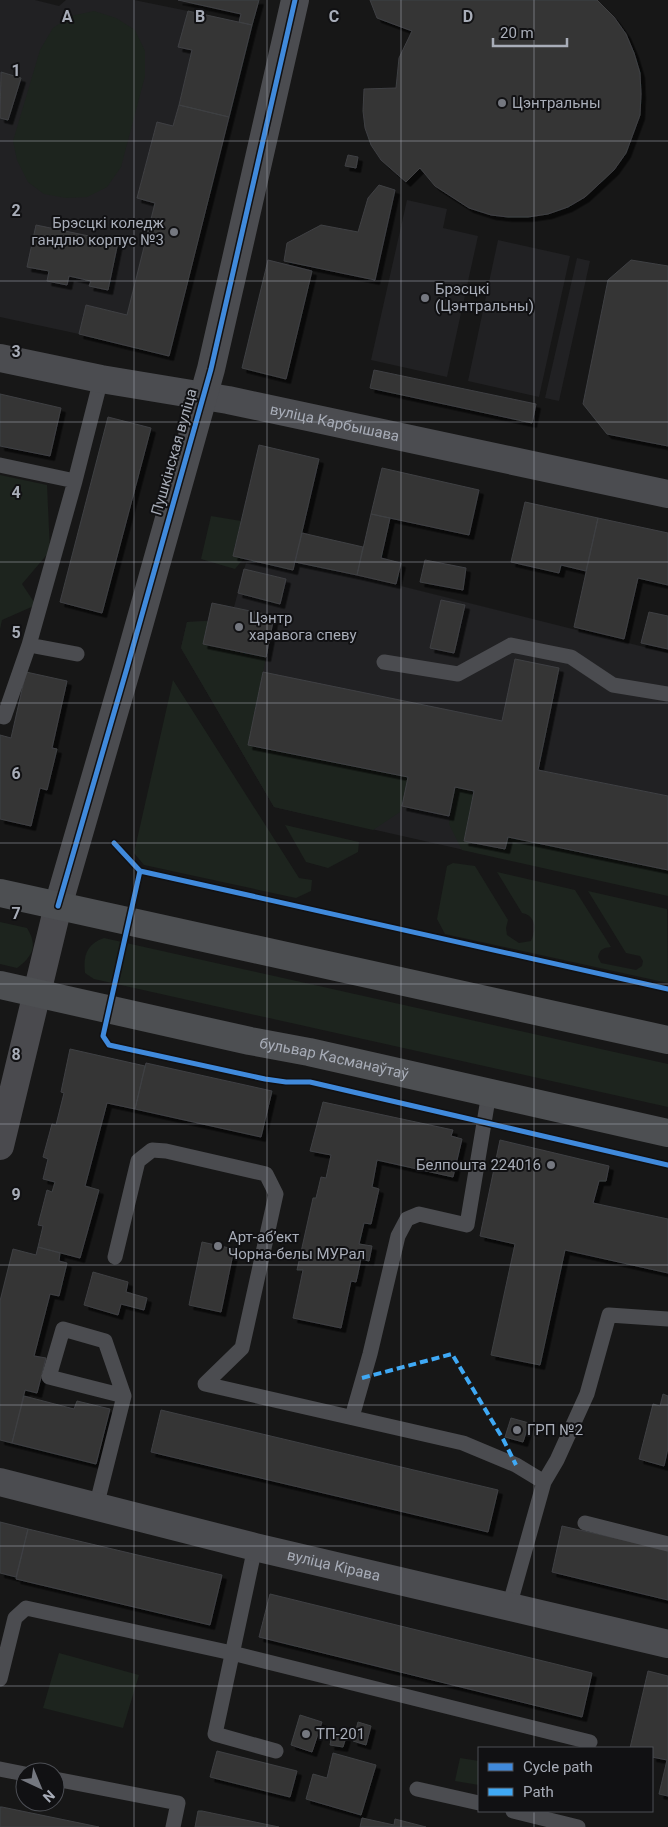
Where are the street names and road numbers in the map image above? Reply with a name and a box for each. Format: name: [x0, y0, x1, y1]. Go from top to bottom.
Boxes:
street label: Пушкінская вуліца: [147, 387, 201, 517]
street label: вуліца Карбышава: [268, 400, 401, 445]
street label: бульвар Касманаўтаў: [258, 1034, 410, 1083]
street label: вуліца Кірава: [285, 1546, 382, 1585]

